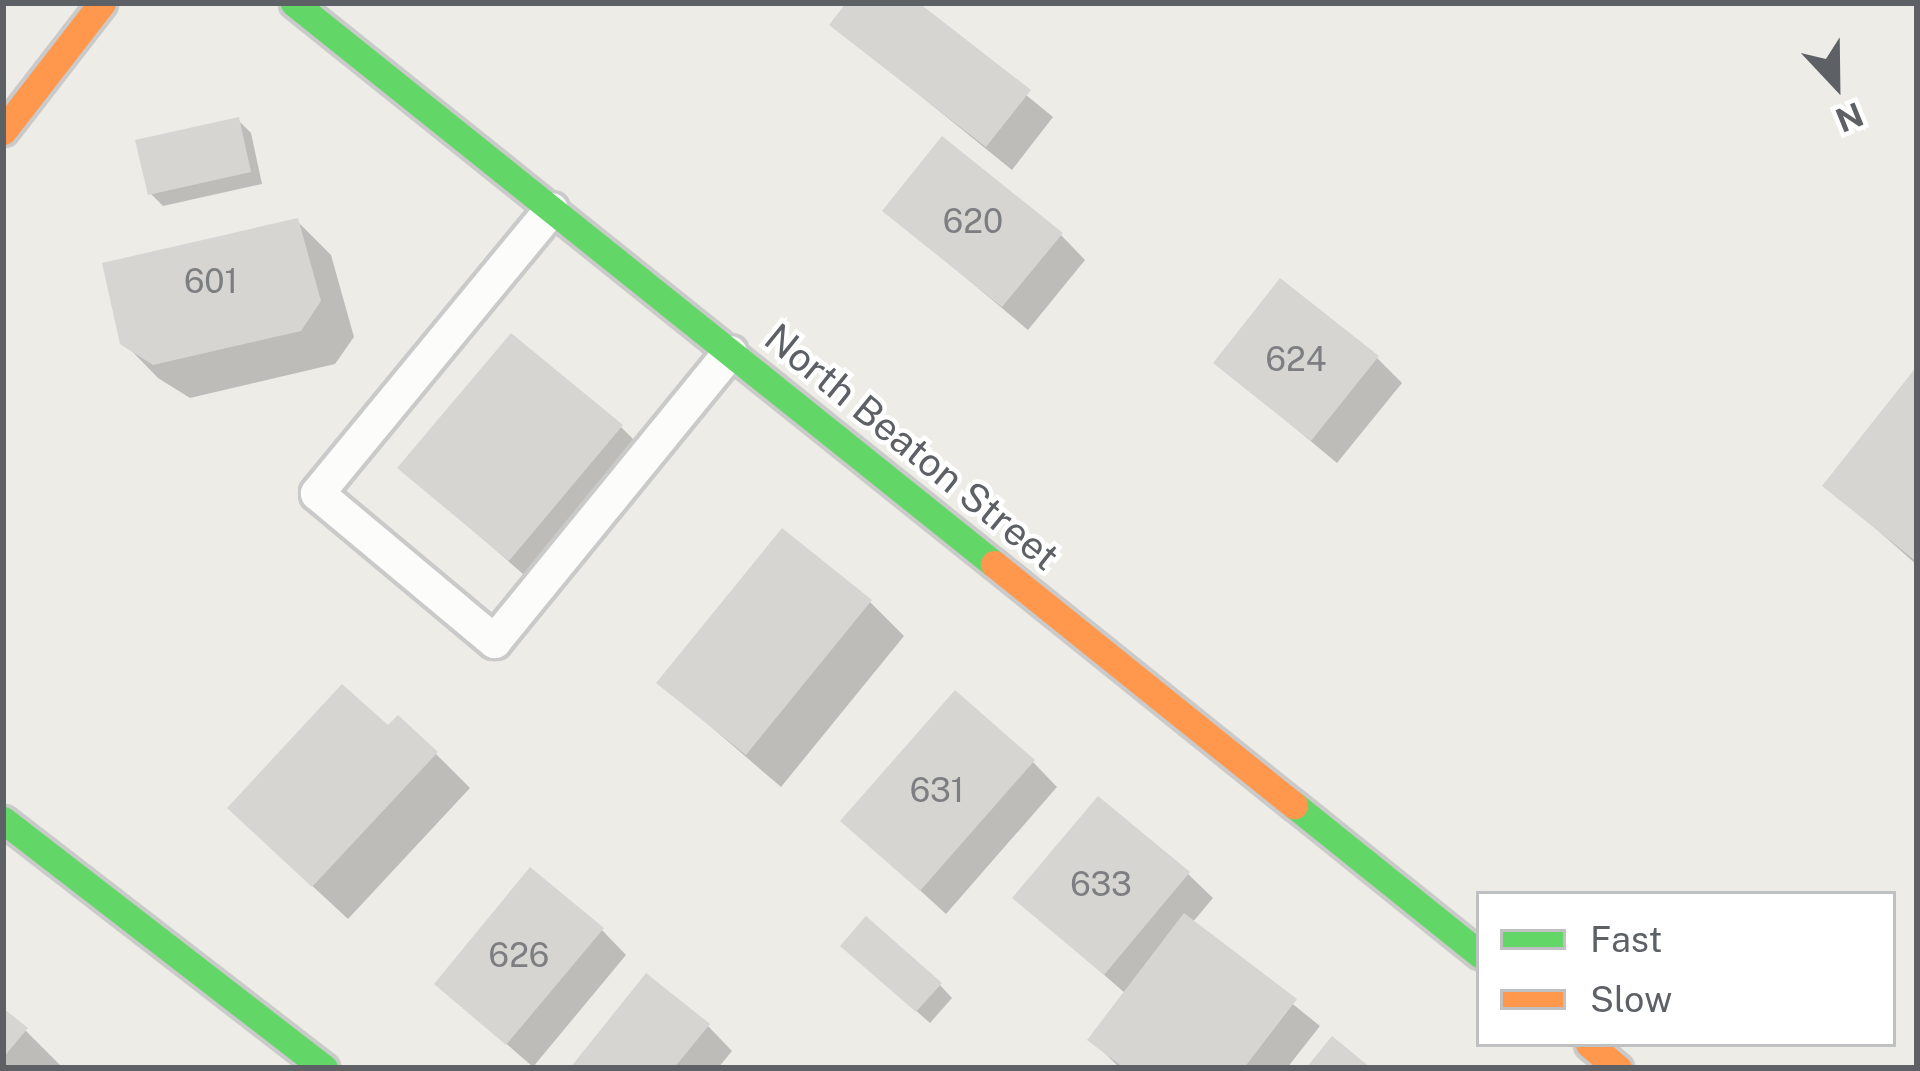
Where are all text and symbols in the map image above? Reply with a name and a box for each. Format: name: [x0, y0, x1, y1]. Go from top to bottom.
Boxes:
north arrow: [1776, 24, 1896, 144]
text: N: [1830, 95, 1869, 140]
house number: 620: [943, 202, 1003, 242]
house number: 601: [184, 262, 238, 302]
street label: North Beaton Street: [756, 314, 1068, 580]
house number: 624: [1266, 340, 1326, 380]
house number: 631: [910, 771, 964, 811]
house number: 633: [1070, 865, 1132, 905]
legend: [1476, 891, 1896, 1047]
text: Fast: [1590, 918, 1663, 960]
house number: 626: [489, 936, 549, 976]
text: Slow: [1590, 978, 1672, 1020]

